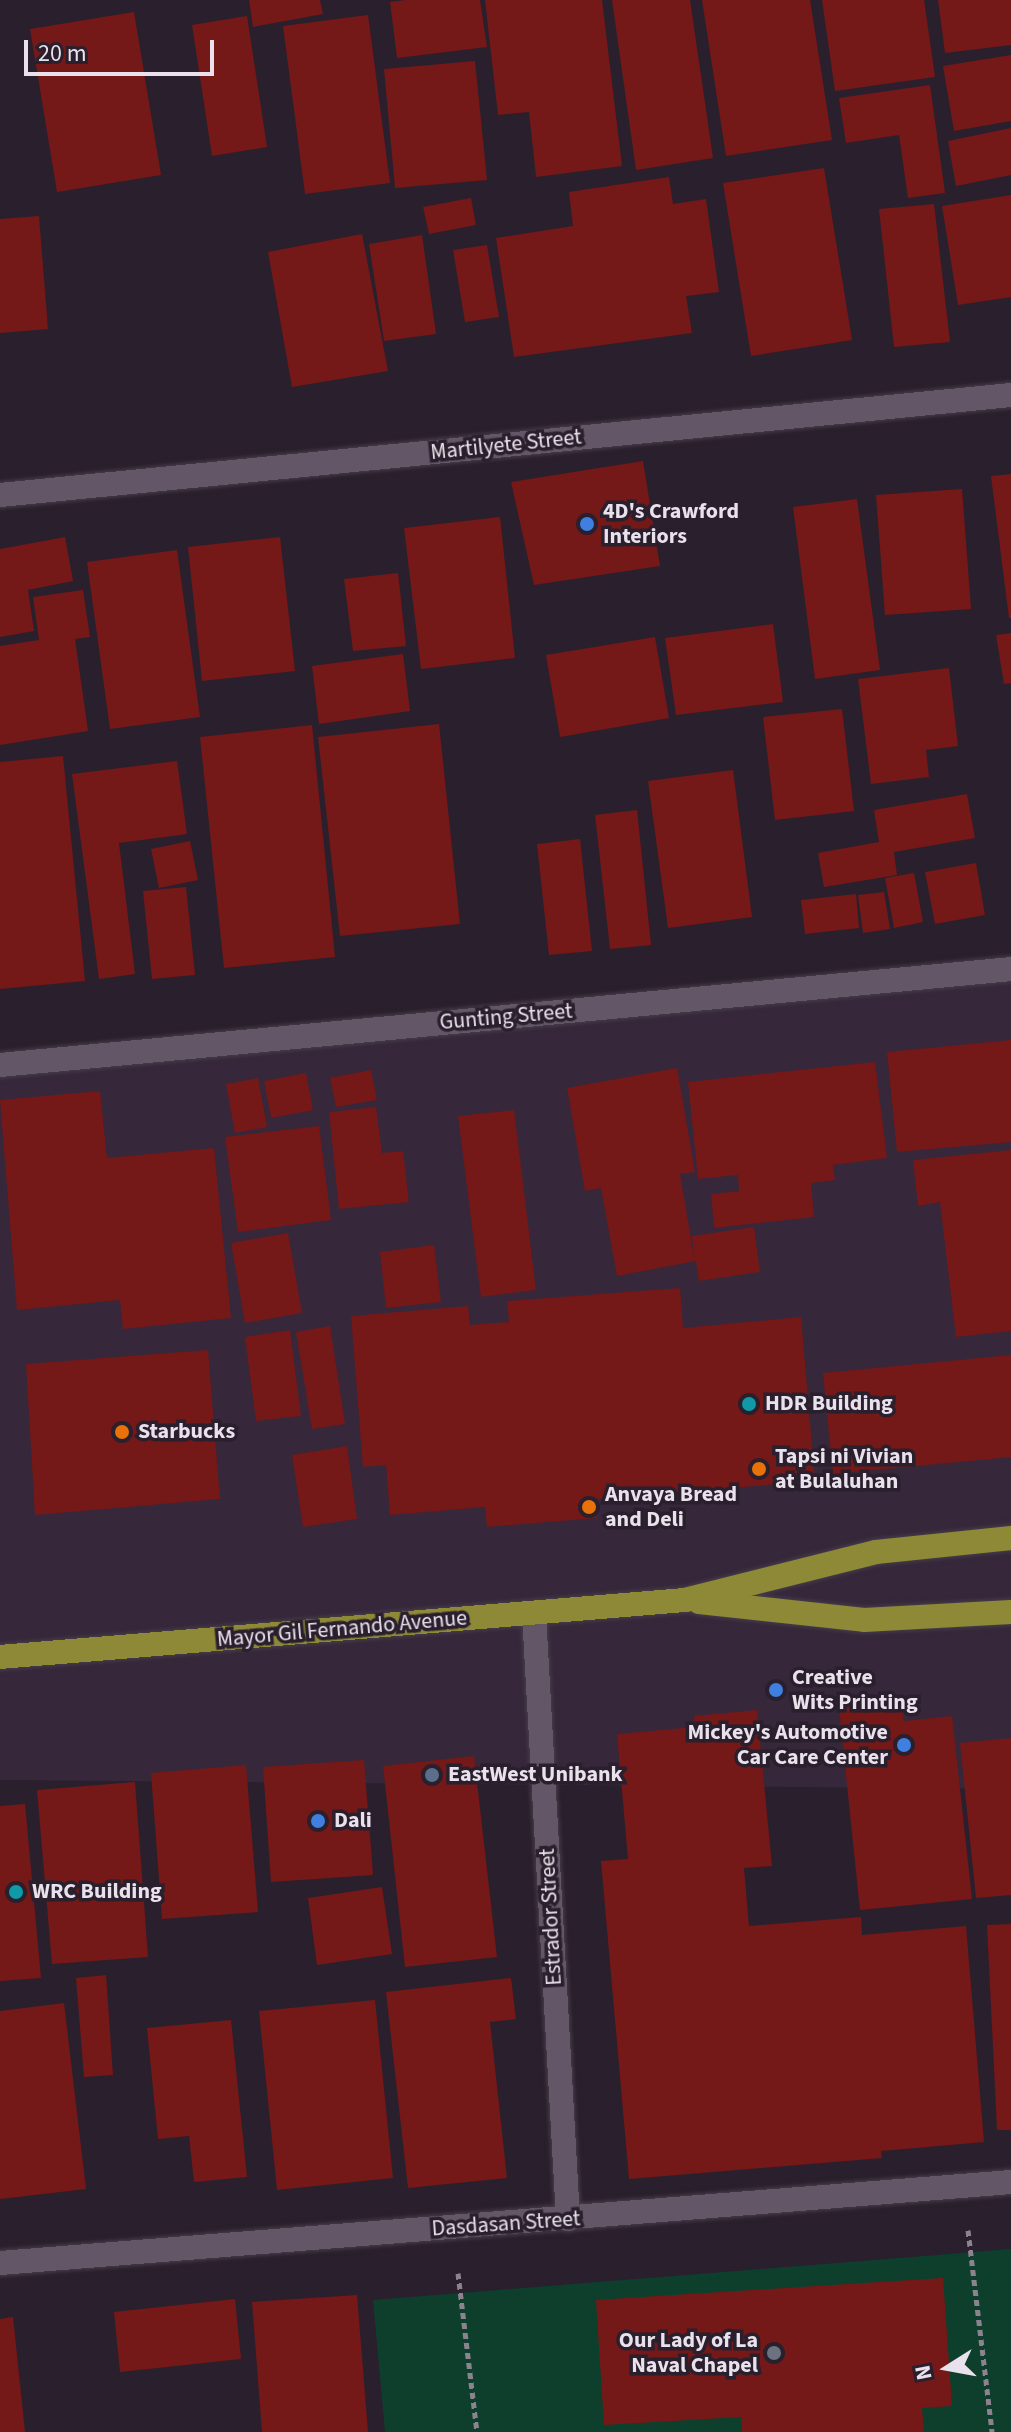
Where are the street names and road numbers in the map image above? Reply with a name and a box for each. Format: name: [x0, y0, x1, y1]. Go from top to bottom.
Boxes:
street label: Martilyete Street: [429, 424, 583, 466]
street label: Gunting Street: [439, 998, 573, 1036]
street label: Mayor Gil Fernando Avenue: [216, 1605, 468, 1653]
street label: Estrador Street: [534, 1848, 568, 1986]
street label: Dasdasan Street: [431, 2206, 581, 2242]

